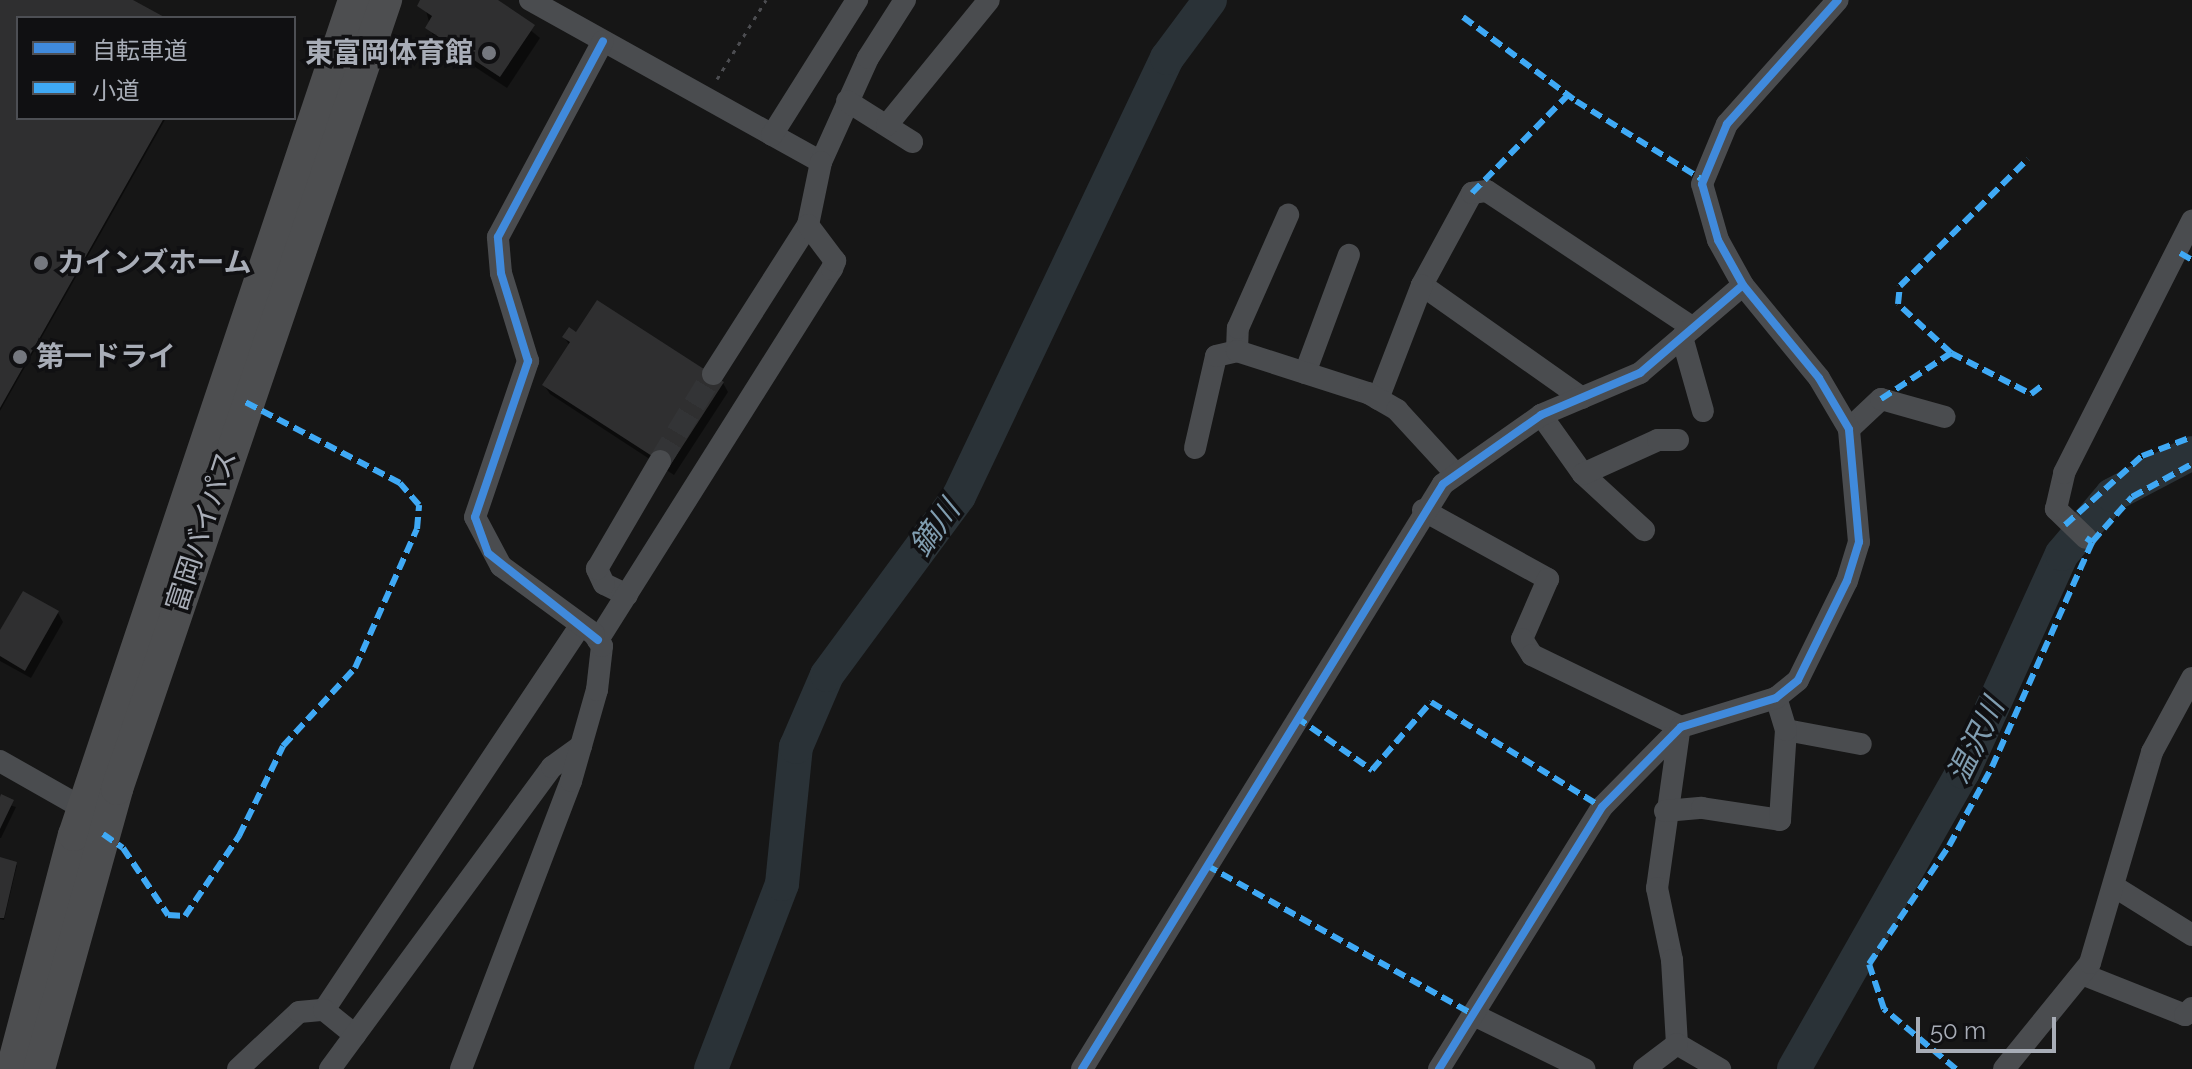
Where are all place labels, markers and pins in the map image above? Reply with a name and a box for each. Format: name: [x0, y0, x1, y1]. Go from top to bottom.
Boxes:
place label: 東富岡体育館: [305, 36, 473, 70]
marker: 東富岡体育館: [480, 44, 498, 62]
place label: カインズホーム: [57, 246, 253, 280]
marker: カインズホーム: [32, 254, 50, 272]
place label: 第一ドライ: [36, 340, 176, 374]
marker: 第一ドライ: [11, 348, 29, 366]

